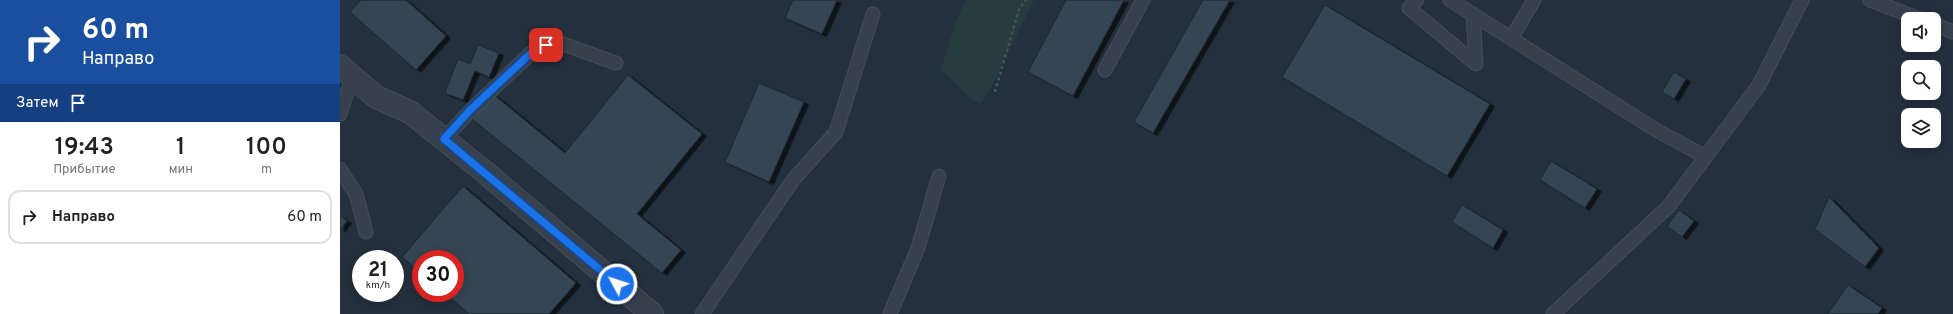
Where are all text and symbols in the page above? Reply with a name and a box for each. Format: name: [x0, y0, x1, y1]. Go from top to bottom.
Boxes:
map controls: [1901, 12, 1941, 148]
button: sound: [1901, 12, 1941, 52]
text: 60 m: [82, 13, 149, 49]
icon: right: [16, 16, 68, 68]
pin: [529, 28, 563, 62]
icon: arrive: [535, 34, 557, 56]
text: Направо: [82, 48, 154, 71]
button: search: [1901, 60, 1941, 100]
icon: arrive: [67, 92, 89, 114]
text: Затем: [16, 94, 59, 113]
button: layers: [1901, 108, 1941, 148]
text: 19:43: [55, 133, 114, 163]
text: 1: [176, 133, 186, 163]
text: 100: [246, 133, 287, 163]
text: Прибытие: [53, 162, 116, 178]
text: мин: [169, 162, 193, 178]
text: m: [261, 162, 272, 178]
icon: right: [18, 206, 40, 228]
text: Направо: [52, 208, 115, 227]
text: 60 m: [287, 208, 322, 227]
speed limit sign: 30: [412, 250, 464, 302]
text: 21: [368, 258, 388, 284]
position arrow: [596, 263, 638, 305]
text: km/h: [366, 279, 390, 292]

